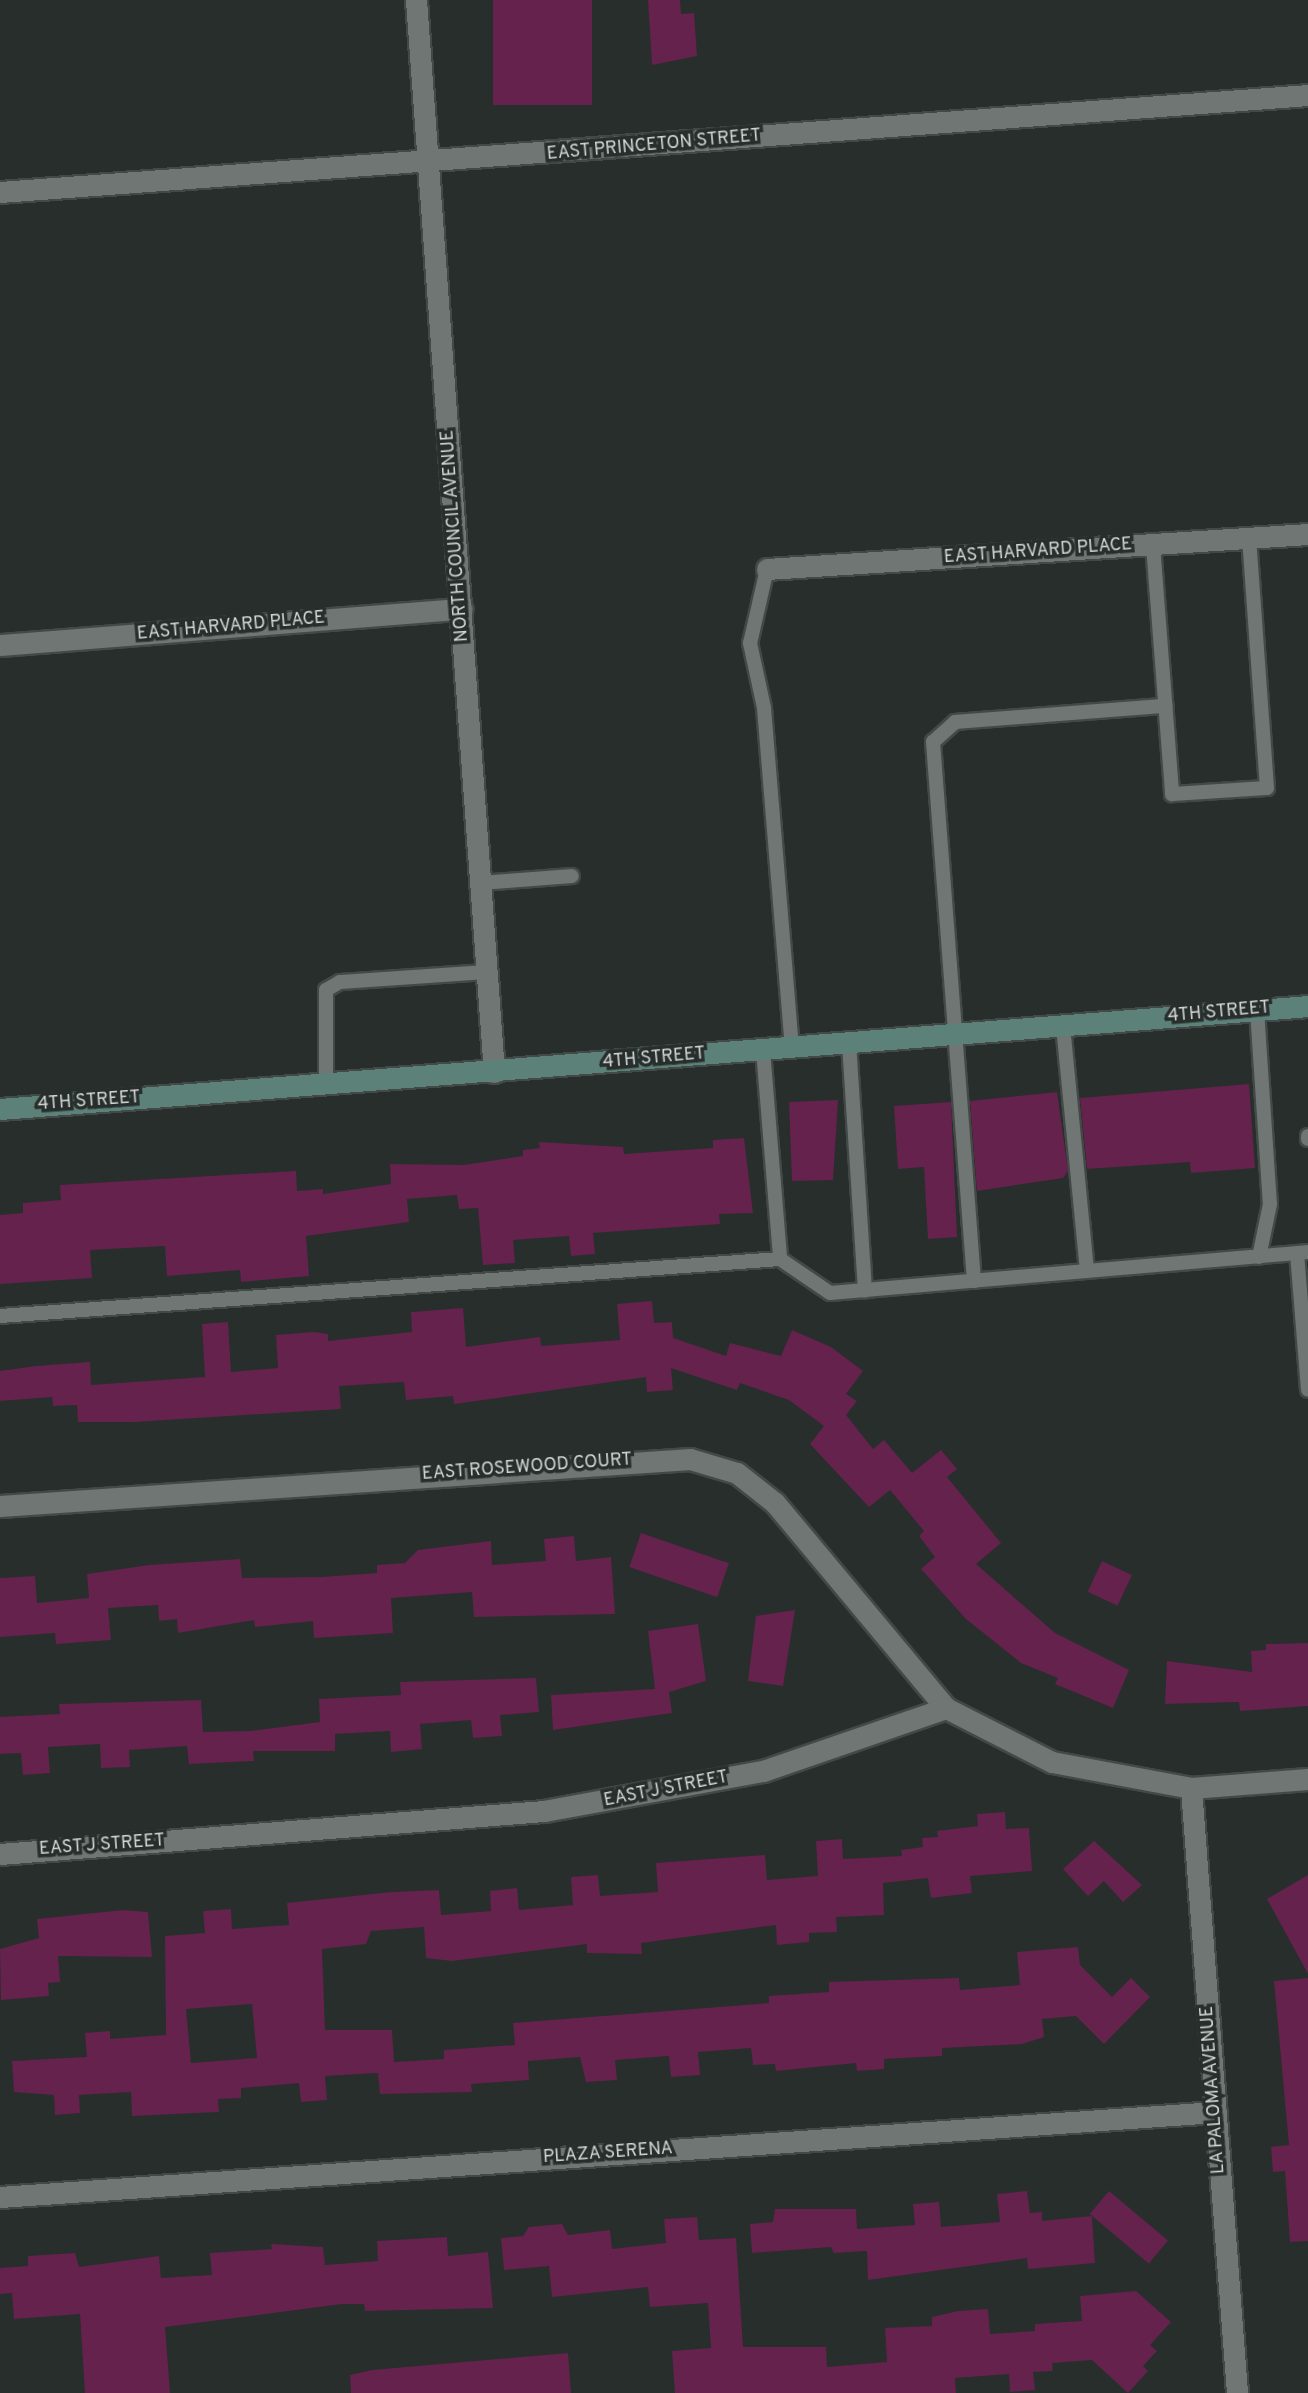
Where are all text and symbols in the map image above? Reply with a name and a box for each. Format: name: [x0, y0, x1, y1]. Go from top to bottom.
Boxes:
street label: EAST PRINCETON STREET: [546, 126, 762, 166]
street label: NORTH COUNCIL AVENUE: [438, 429, 474, 643]
street label: EAST HARVARD PLACE: [943, 535, 1133, 569]
street label: EAST HARVARD PLACE: [136, 608, 326, 646]
street label: 4TH STREET: [1167, 998, 1271, 1028]
street label: 4TH STREET: [602, 1044, 706, 1074]
street label: 4TH STREET: [37, 1088, 141, 1116]
street label: EAST ROSEWOOD COURT: [421, 1450, 633, 1486]
street label: EAST J STREET: [602, 1767, 730, 1813]
street label: EAST J STREET: [38, 1831, 166, 1861]
street label: LA PALOMA AVENUE: [1197, 2004, 1231, 2176]
street label: PLAZA SERENA: [542, 2139, 674, 2169]

